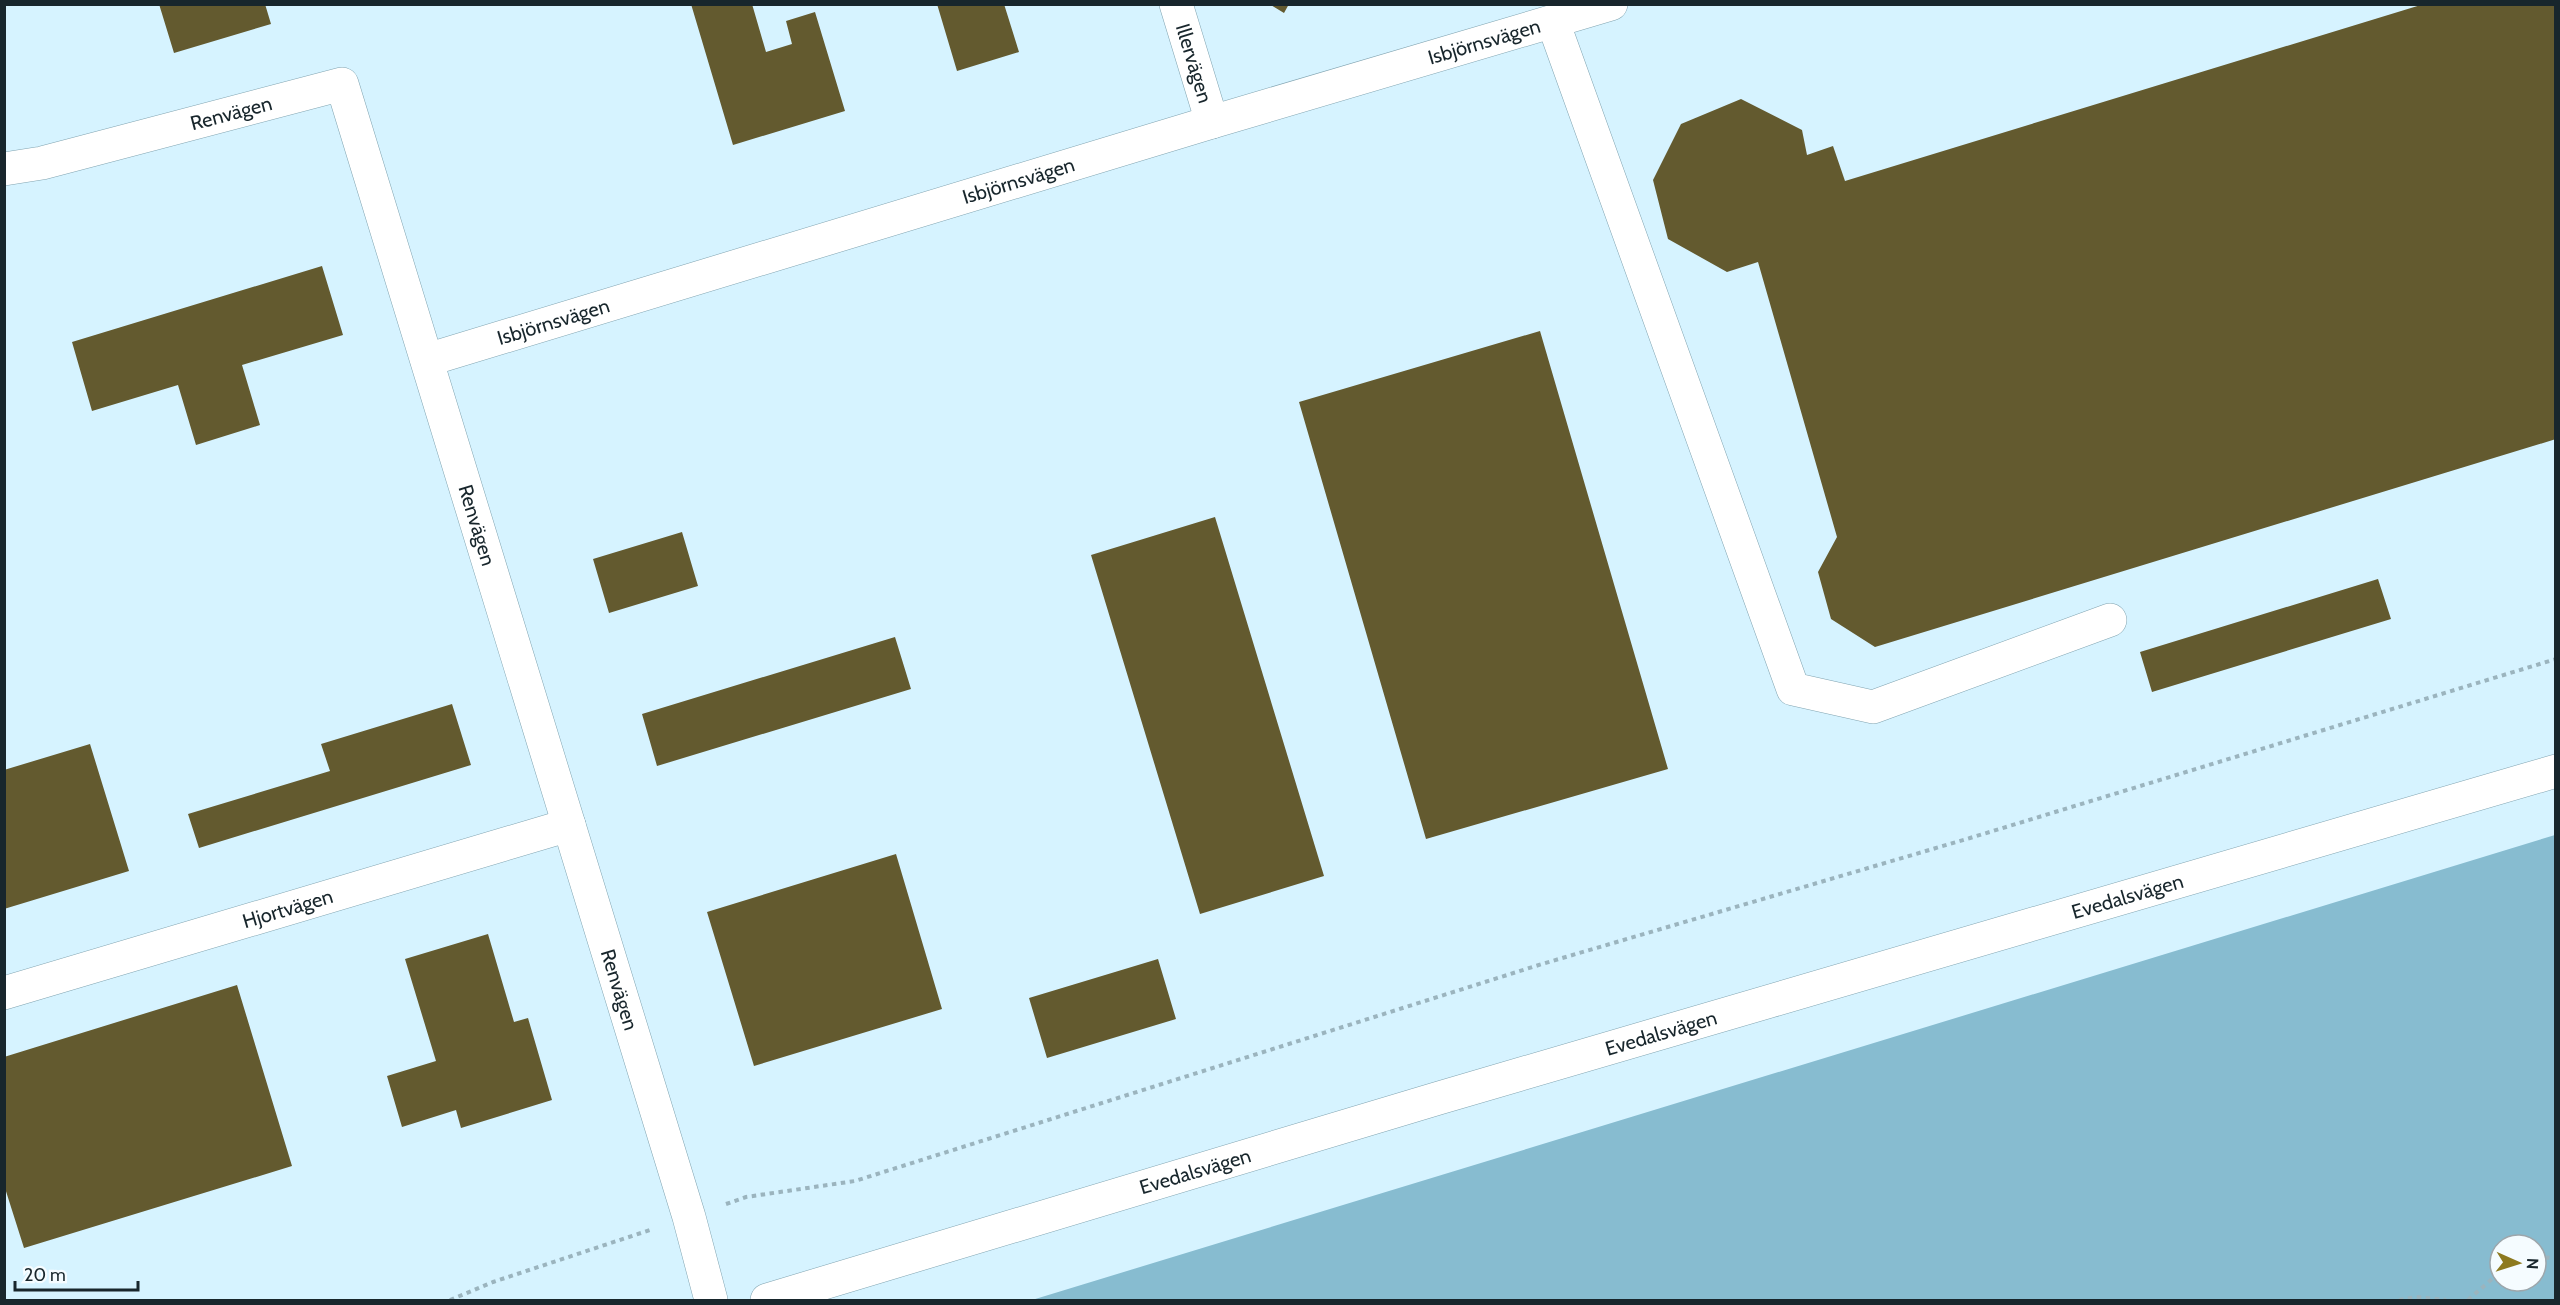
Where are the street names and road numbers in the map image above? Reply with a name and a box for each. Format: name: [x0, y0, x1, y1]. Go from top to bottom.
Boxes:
street label: Isbjörnsvägen: [1425, 14, 1543, 70]
street label: Illervägen: [1171, 21, 1217, 106]
street label: Renvägen: [188, 91, 275, 135]
street label: Isbjörnsvägen: [959, 152, 1077, 209]
street label: Isbjörnsvägen: [494, 293, 612, 350]
street label: Renvägen: [453, 482, 501, 569]
street label: Evedalsvägen: [2069, 869, 2186, 924]
street label: Hjortvägen: [240, 884, 336, 933]
street label: Renvägen: [596, 946, 643, 1033]
street label: Evedalsvägen: [1602, 1005, 1720, 1061]
street label: Evedalsvägen: [1136, 1143, 1254, 1199]

